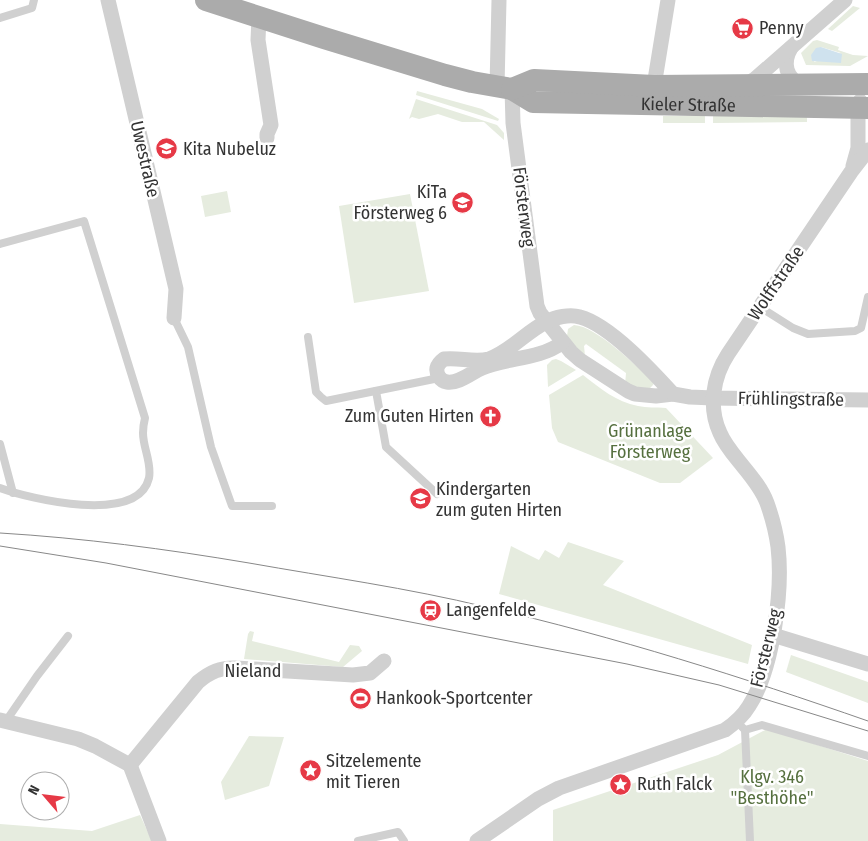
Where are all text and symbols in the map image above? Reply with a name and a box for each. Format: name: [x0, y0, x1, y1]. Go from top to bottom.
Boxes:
supermarket icon: Penny: [731, 16, 755, 40]
place label: Penny: [759, 17, 804, 39]
street label: Kieler Straße: [641, 93, 736, 117]
street label: Uwestraße: [126, 119, 165, 200]
school or university icon: Kita Nubeluz: [155, 137, 179, 161]
place label: Kita Nubeluz: [183, 138, 276, 160]
street label: Försterweg: [508, 166, 540, 249]
place label: KiTa Försterweg 6: [353, 181, 447, 224]
school or university icon: KiTa Försterweg 6: [451, 190, 475, 214]
street label: Wolffstraße: [743, 241, 809, 324]
street label: Frühlingstraße: [738, 387, 844, 411]
church icon: Zum Guten Hirten: [478, 404, 502, 428]
place label: Zum Guten Hirten: [345, 405, 474, 427]
park label: Grünanlage Försterweg: [608, 420, 692, 463]
place label: Kindergarten zum guten Hirten: [436, 478, 562, 521]
school or university icon: Kindergarten zum guten Hirten: [408, 487, 432, 511]
station icon: Langenfelde: [418, 598, 442, 622]
place label: Langenfelde: [446, 599, 536, 621]
street label: Försterweg: [746, 606, 787, 690]
street label: Nieland: [225, 660, 281, 682]
sports icon: Hankook-Sportcenter: [348, 686, 372, 710]
place label: Hankook-Sportcenter: [376, 687, 533, 709]
place label: Sitzelemente mit Tieren: [326, 750, 422, 793]
place icon: Sitzelemente mit Tieren: [298, 759, 322, 783]
park label: Klgv. 346 "Besthöhe": [730, 766, 814, 809]
north arrow: [20, 771, 70, 821]
place icon: Ruth Falck: [609, 772, 633, 796]
place label: Ruth Falck: [637, 773, 713, 795]
text: N: [24, 782, 43, 798]

